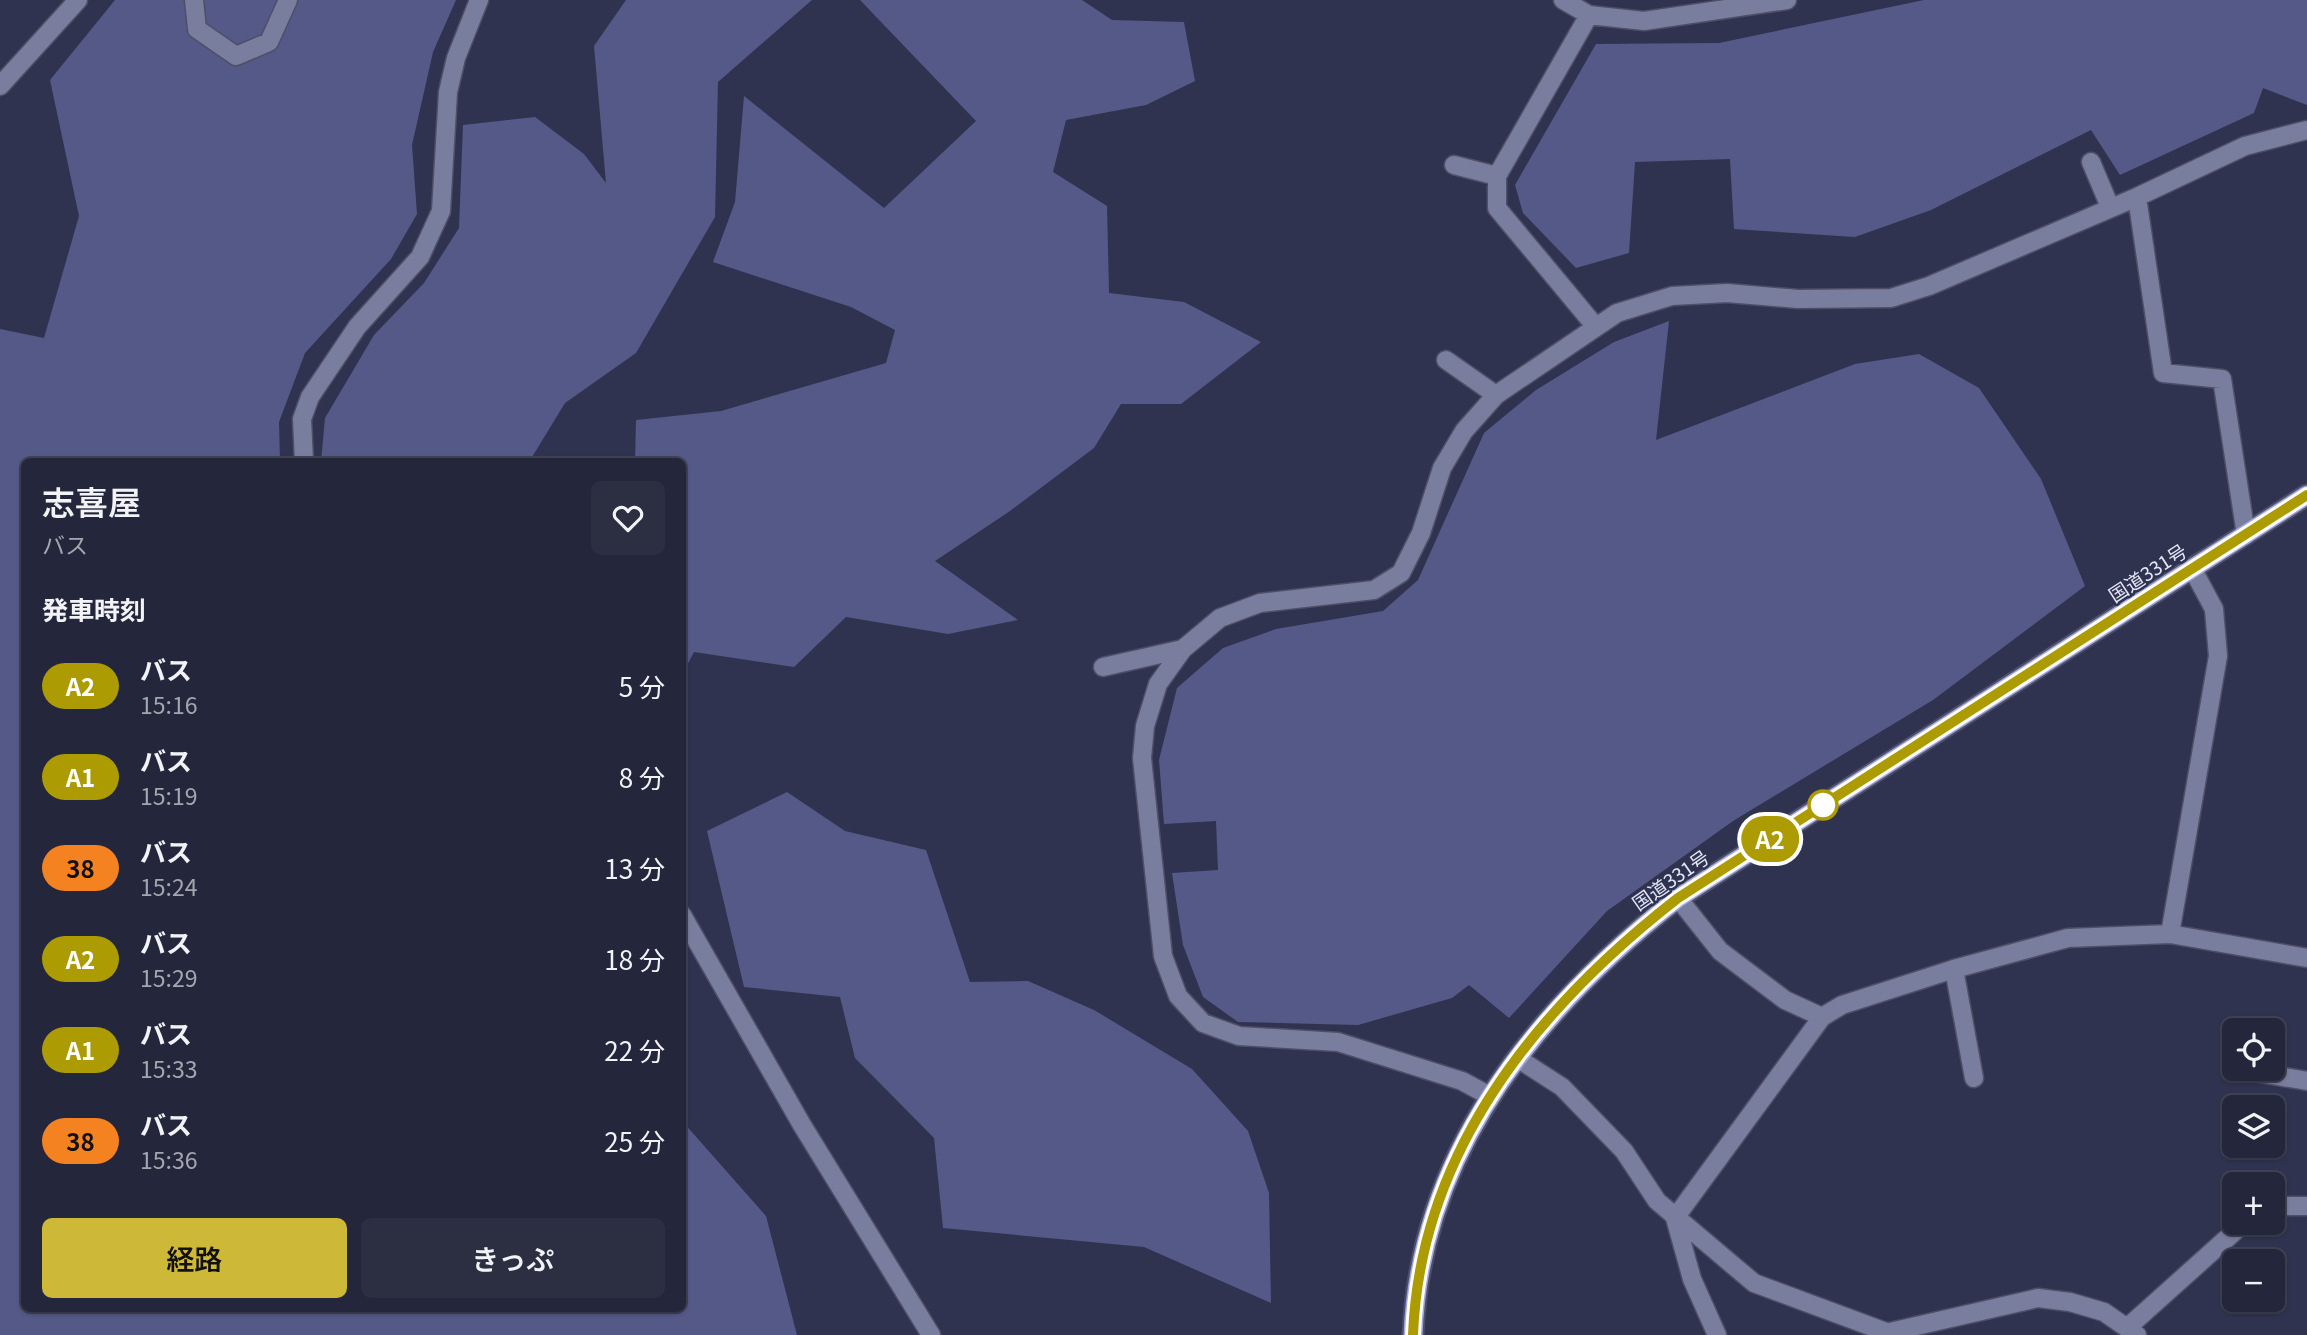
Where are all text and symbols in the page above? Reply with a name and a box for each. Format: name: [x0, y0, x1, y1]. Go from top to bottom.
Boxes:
text: 志喜屋: [42, 477, 141, 525]
button: heart: [591, 481, 665, 555]
text: バス: [42, 527, 88, 561]
street label: 国道331号: [2102, 537, 2192, 607]
text: 発車時刻: [42, 590, 146, 627]
text: バス: [140, 650, 192, 687]
text: 5 分: [619, 667, 665, 704]
text: A2: [66, 668, 95, 703]
text: 15:16: [140, 687, 197, 721]
text: バス: [140, 741, 192, 778]
text: 8 分: [619, 758, 665, 795]
text: A1: [66, 759, 95, 794]
text: 15:19: [140, 778, 197, 812]
unlabelled marker: [1808, 790, 1838, 820]
line badge: A2: [1738, 816, 1802, 862]
text: A2: [1755, 821, 1785, 856]
text: バス: [140, 832, 192, 869]
street label: 国道331号: [1626, 843, 1714, 915]
text: 13 分: [604, 849, 665, 886]
text: 38: [66, 850, 95, 885]
text: 15:24: [140, 869, 197, 903]
text: バス: [140, 923, 192, 960]
text: 18 分: [604, 940, 665, 977]
text: A2: [66, 941, 95, 976]
text: 15:29: [140, 960, 197, 994]
text: バス: [140, 1014, 192, 1051]
map controls: [2222, 1018, 2285, 1312]
button: locate: [2222, 1018, 2285, 1081]
text: 22 分: [604, 1031, 665, 1068]
text: A1: [66, 1032, 95, 1067]
text: 15:33: [140, 1051, 197, 1085]
button: layers: [2222, 1095, 2285, 1158]
text: バス: [140, 1105, 192, 1142]
text: 25 分: [604, 1122, 665, 1159]
text: 38: [66, 1123, 95, 1158]
text: 15:36: [140, 1142, 197, 1176]
button: +: [2222, 1172, 2285, 1235]
button: 経路: [42, 1218, 347, 1298]
button: きっぷ: [361, 1218, 665, 1298]
button: −: [2222, 1249, 2285, 1312]

